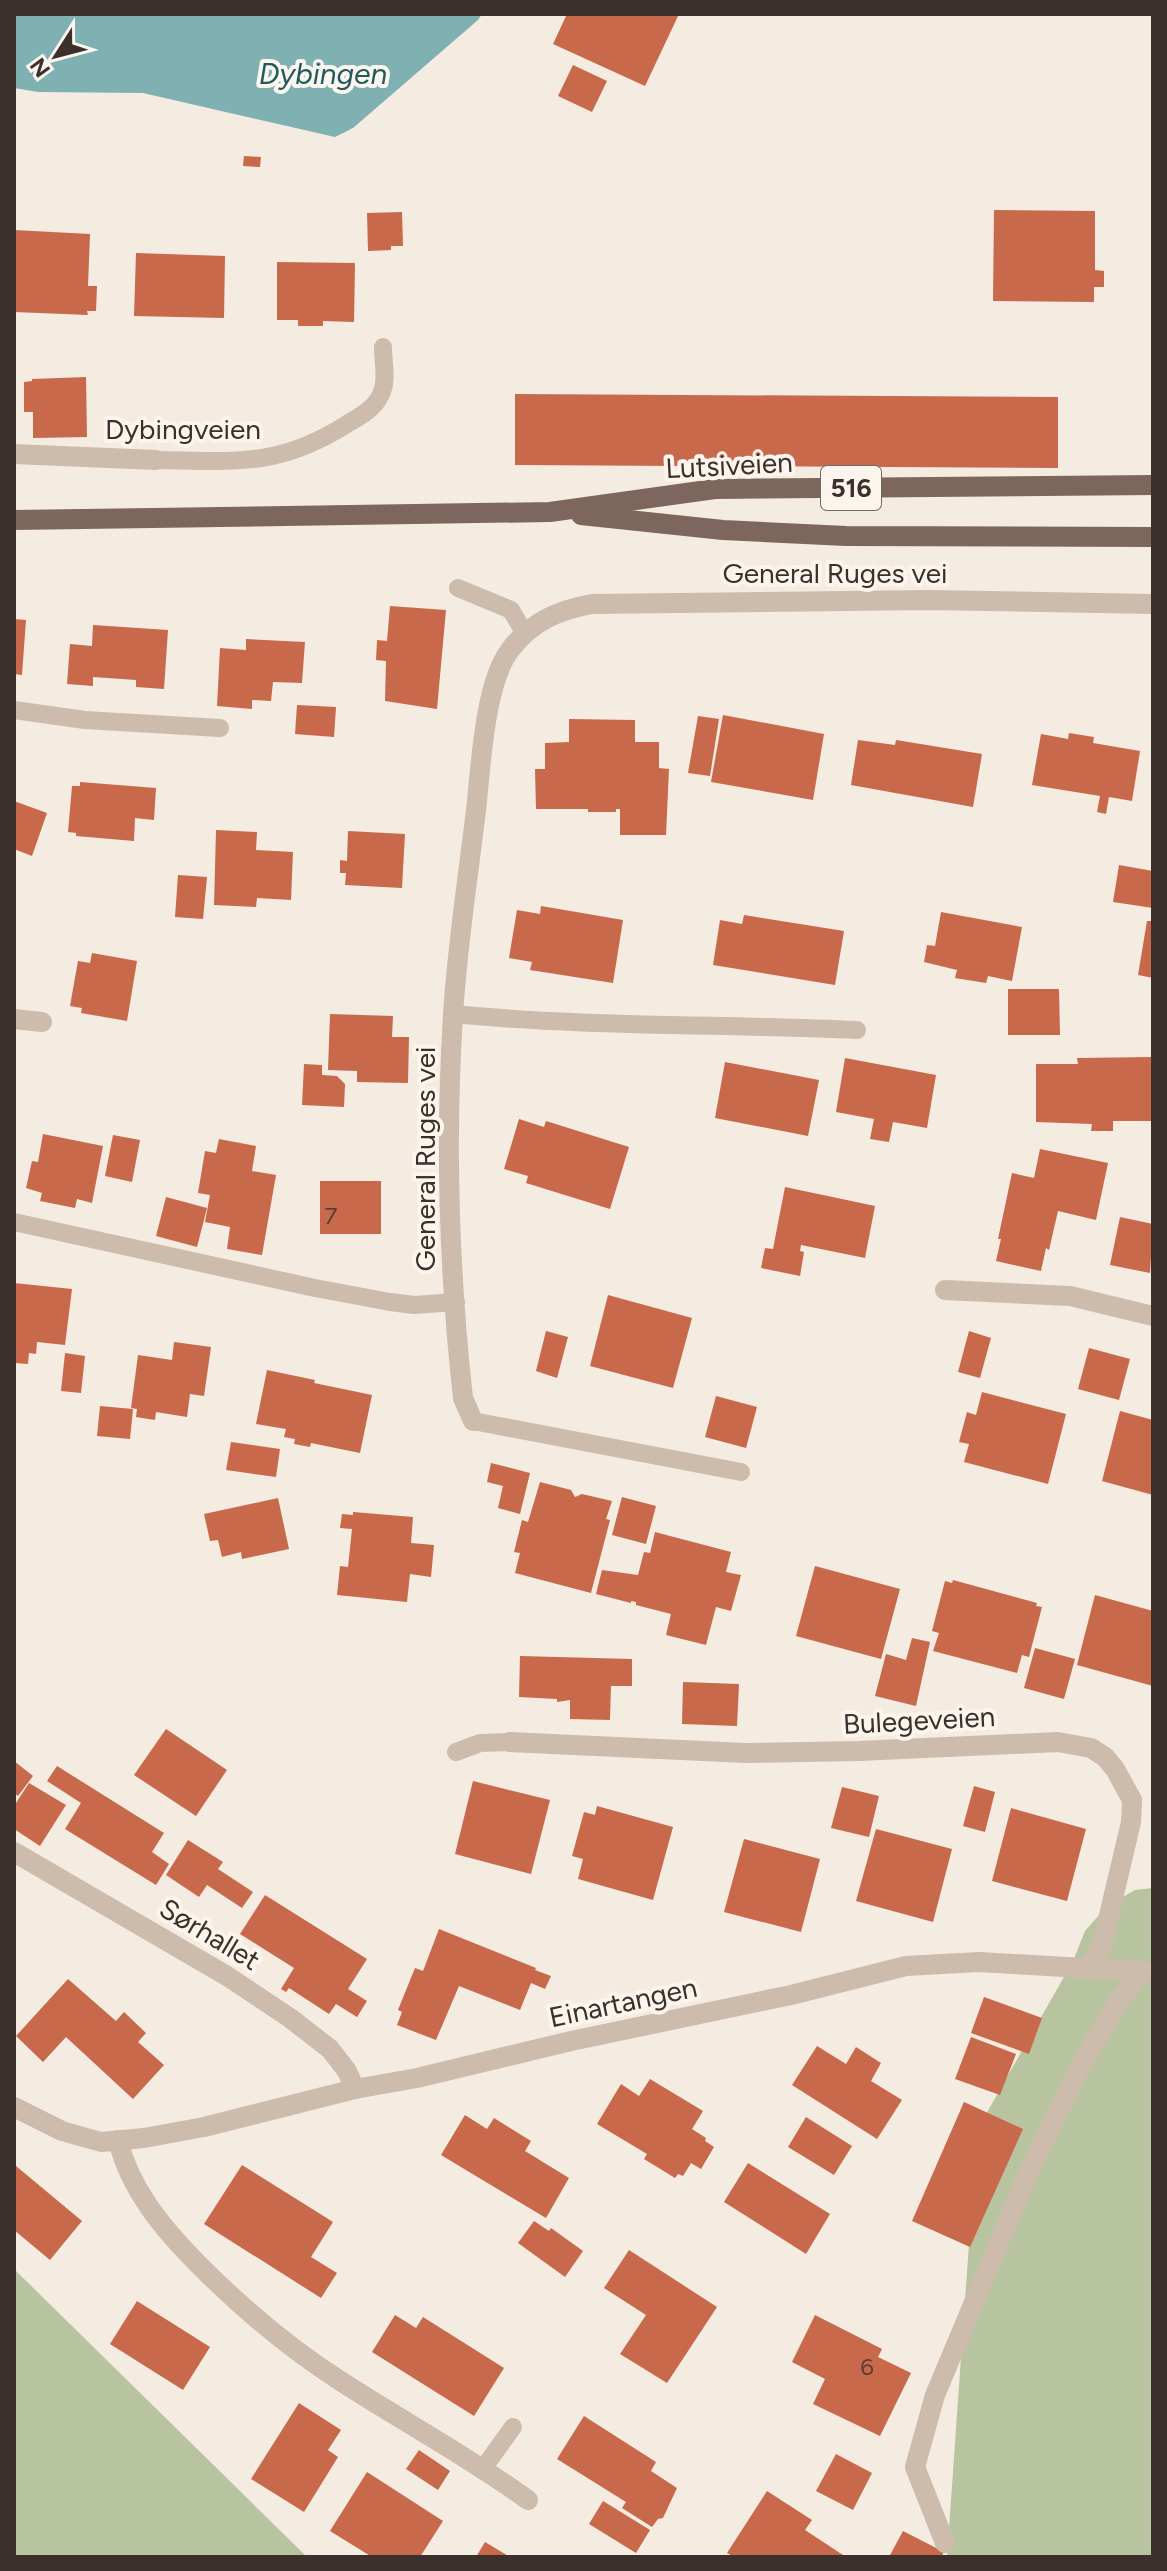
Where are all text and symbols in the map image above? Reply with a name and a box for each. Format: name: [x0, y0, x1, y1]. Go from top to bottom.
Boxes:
north arrow: [16, 16, 96, 96]
text: N: [24, 53, 56, 82]
water label: Dybingen: [259, 55, 387, 92]
street label: Dybingveien: [105, 412, 261, 446]
street label: Lutsiveien: [665, 445, 793, 485]
road number: 516: [821, 466, 881, 510]
street label: General Ruges vei: [722, 556, 948, 590]
street label: General Ruges vei: [408, 1046, 442, 1272]
house number: 7: [325, 1201, 338, 1230]
street label: Bulegeveien: [842, 1699, 996, 1741]
street label: Sørhallet: [154, 1891, 266, 1977]
street label: Einartangen: [546, 1970, 700, 2034]
house number: 6: [860, 2352, 874, 2381]

